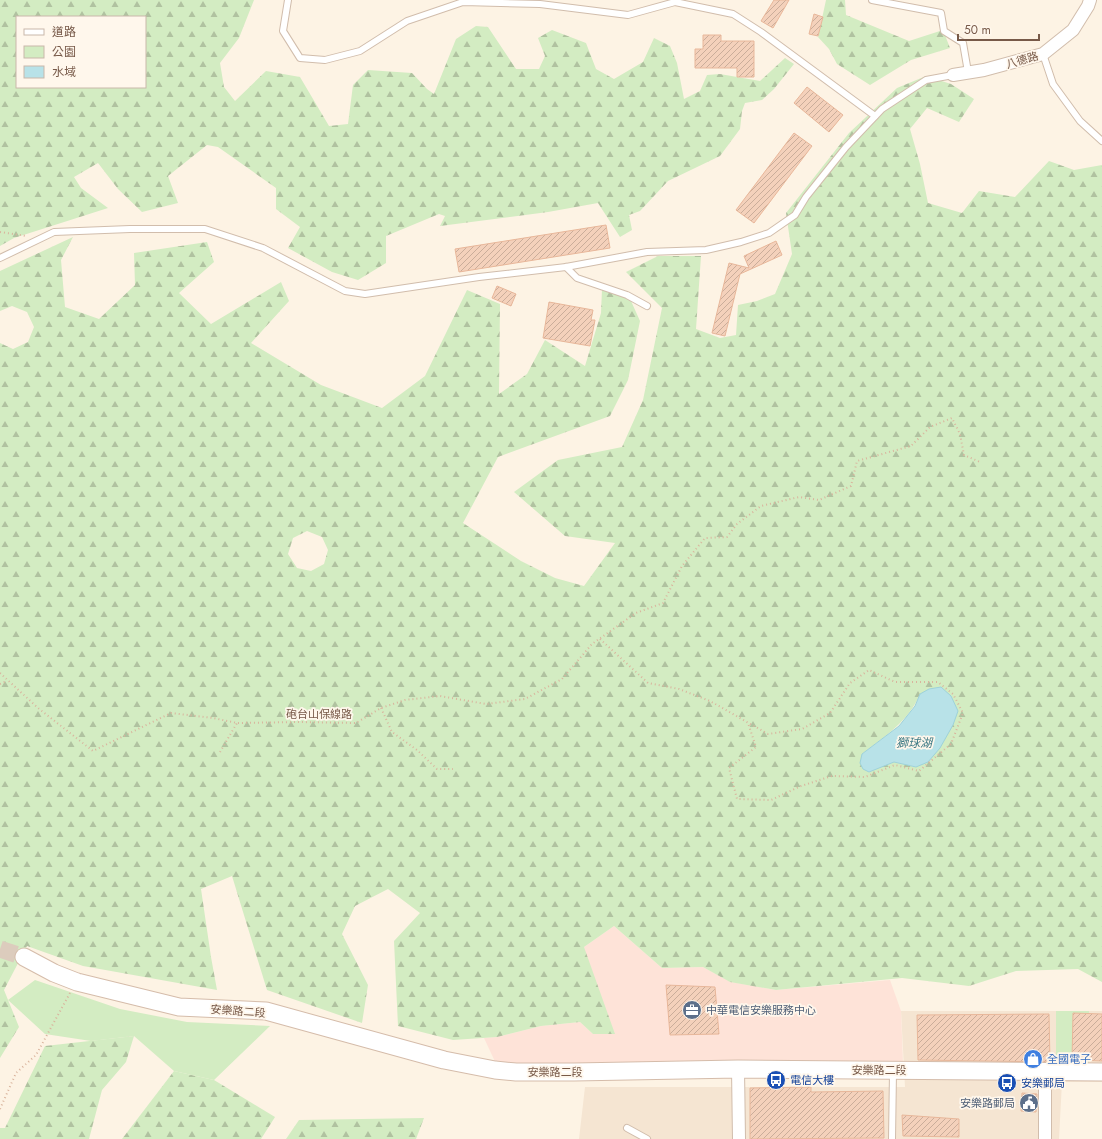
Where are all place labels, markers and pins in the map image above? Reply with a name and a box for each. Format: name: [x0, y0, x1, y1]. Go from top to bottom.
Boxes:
office icon: 中華電信安樂服務中心: [681, 999, 703, 1021]
place label: 中華電信安樂服務中心: [706, 1002, 816, 1018]
shop icon: 全國電子: [1022, 1048, 1044, 1070]
place label: 全國電子: [1047, 1051, 1091, 1067]
bus stop icon: 電信大樓: [765, 1069, 787, 1091]
place label: 電信大樓: [790, 1072, 834, 1088]
bus stop icon: 安樂郵局: [996, 1072, 1018, 1094]
place label: 安樂郵局: [1021, 1075, 1065, 1091]
public building icon: 安樂路郵局: [1018, 1092, 1040, 1114]
place label: 安樂路郵局: [960, 1095, 1015, 1111]

